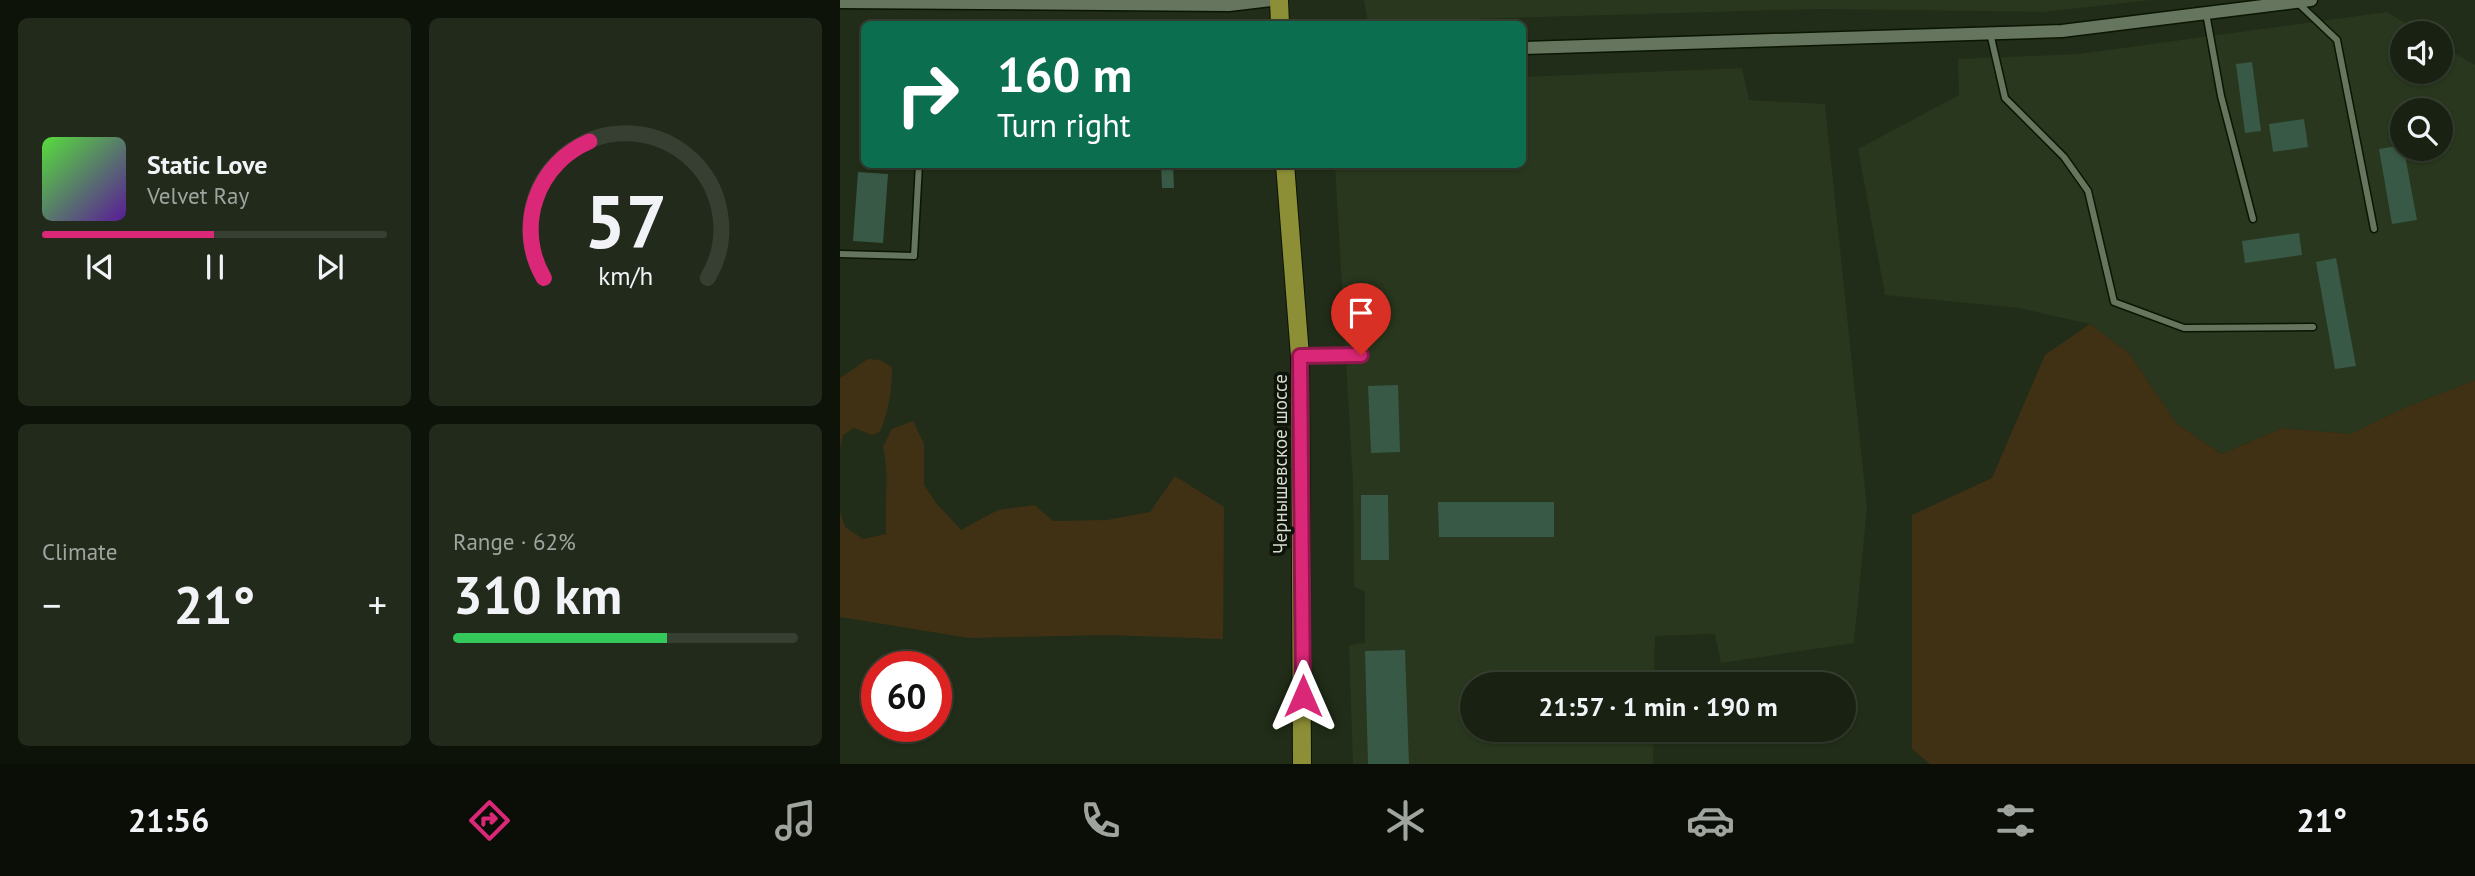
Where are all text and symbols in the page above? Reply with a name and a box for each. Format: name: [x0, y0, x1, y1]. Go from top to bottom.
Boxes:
map controls: [2390, 21, 2453, 161]
button: sound: [2390, 21, 2453, 84]
text: 160 m: [997, 42, 1132, 106]
icon: right: [882, 49, 973, 140]
button: search: [2390, 98, 2453, 161]
text: Turn right: [997, 104, 1131, 146]
text: Static Love: [147, 148, 268, 181]
text: 57: [584, 174, 667, 268]
text: Velvet Ray: [147, 181, 249, 210]
icon: previous: [81, 248, 119, 286]
icon: pause: [196, 248, 234, 286]
icon: next: [311, 248, 349, 286]
text: km/h: [598, 260, 653, 292]
pin: [1331, 283, 1391, 355]
icon: arrive: [1342, 294, 1380, 332]
street label: Чернышевское шоссе: [1268, 374, 1292, 554]
text: Range · 62%: [453, 527, 576, 556]
text: Climate: [42, 537, 117, 566]
text: 310 km: [453, 561, 622, 628]
text: 21°: [174, 571, 255, 638]
text: −: [42, 580, 61, 629]
text: +: [368, 580, 387, 629]
speed limit sign: 60: [861, 651, 952, 742]
position arrow: [1266, 659, 1340, 733]
text: 21:57 · 1 min · 190 m: [1538, 690, 1778, 723]
icon: directions: [465, 796, 514, 845]
icon: music: [771, 796, 820, 845]
icon: phone: [1076, 796, 1125, 845]
icon: climate: [1381, 796, 1430, 845]
icon: car: [1686, 796, 1735, 845]
icon: filters: [1991, 796, 2040, 845]
text: 21:56: [128, 799, 209, 841]
text: 21°: [2297, 799, 2347, 841]

